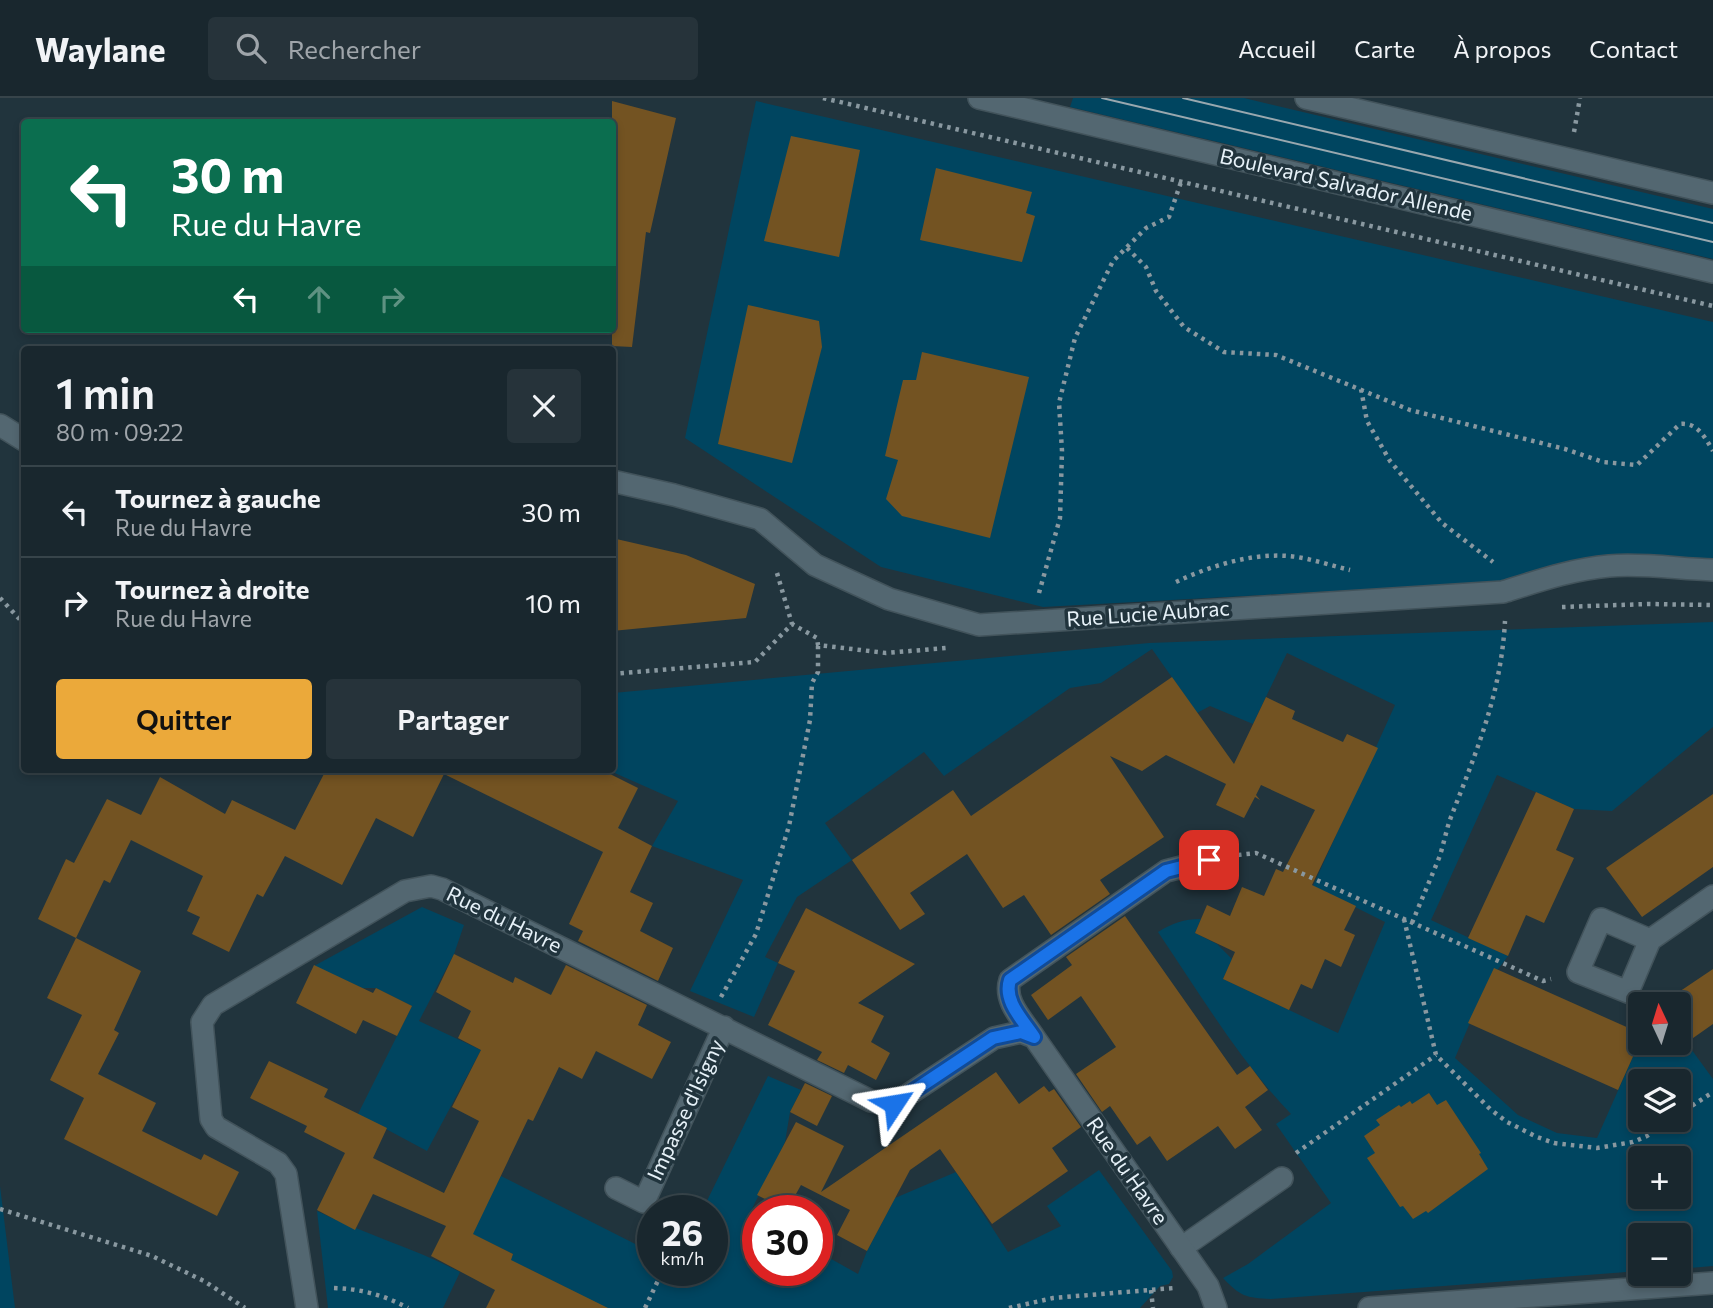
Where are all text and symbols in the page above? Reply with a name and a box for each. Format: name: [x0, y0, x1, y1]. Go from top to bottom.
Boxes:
search box: [208, 17, 698, 80]
text: Waylane: [35, 28, 166, 69]
icon: search: [232, 29, 270, 67]
text: Rechercher: [288, 33, 421, 64]
text: Accueil: [1238, 34, 1316, 63]
text: Carte: [1354, 34, 1415, 63]
text: À propos: [1453, 34, 1551, 63]
text: Contact: [1589, 34, 1678, 63]
street label: Boulevard Salvador Allende: [1218, 142, 1475, 225]
text: 30 m: [171, 143, 284, 203]
icon: left: [56, 147, 147, 238]
text: Rue du Havre: [171, 203, 362, 243]
icon: left: [227, 280, 265, 318]
icon: ahead: [300, 280, 338, 318]
icon: right: [373, 280, 411, 318]
text: 1 min: [56, 366, 155, 418]
button: close: [507, 369, 581, 443]
text: 80 m · 09:22: [56, 418, 184, 446]
text: Tournez à gauche: [115, 482, 321, 513]
icon: left: [56, 493, 94, 531]
text: 30 m: [522, 496, 581, 527]
text: Rue du Havre: [115, 513, 252, 541]
text: Tournez à droite: [115, 573, 310, 604]
icon: right: [56, 584, 94, 622]
text: 10 m: [525, 587, 581, 618]
street label: Rue Lucie Aubrac: [1066, 594, 1230, 631]
text: Rue du Havre: [115, 604, 252, 632]
button: Quitter: [56, 679, 312, 759]
button: Partager: [326, 679, 581, 759]
pin: [1179, 830, 1239, 890]
icon: arrive: [1190, 841, 1228, 879]
street label: Rue du Havre: [443, 880, 566, 957]
north arrow: [1628, 992, 1690, 1055]
map controls: [1628, 992, 1691, 1286]
street label: Impasse d'Isigny: [641, 1035, 728, 1184]
position arrow: [857, 1067, 931, 1141]
button: layers: [1628, 1069, 1691, 1132]
street label: Rue du Havre: [1082, 1112, 1174, 1229]
button: +: [1628, 1146, 1691, 1209]
speed limit sign: 30: [742, 1195, 833, 1286]
text: 26: [662, 1210, 703, 1253]
button: −: [1628, 1223, 1691, 1286]
text: km/h: [661, 1247, 704, 1269]

